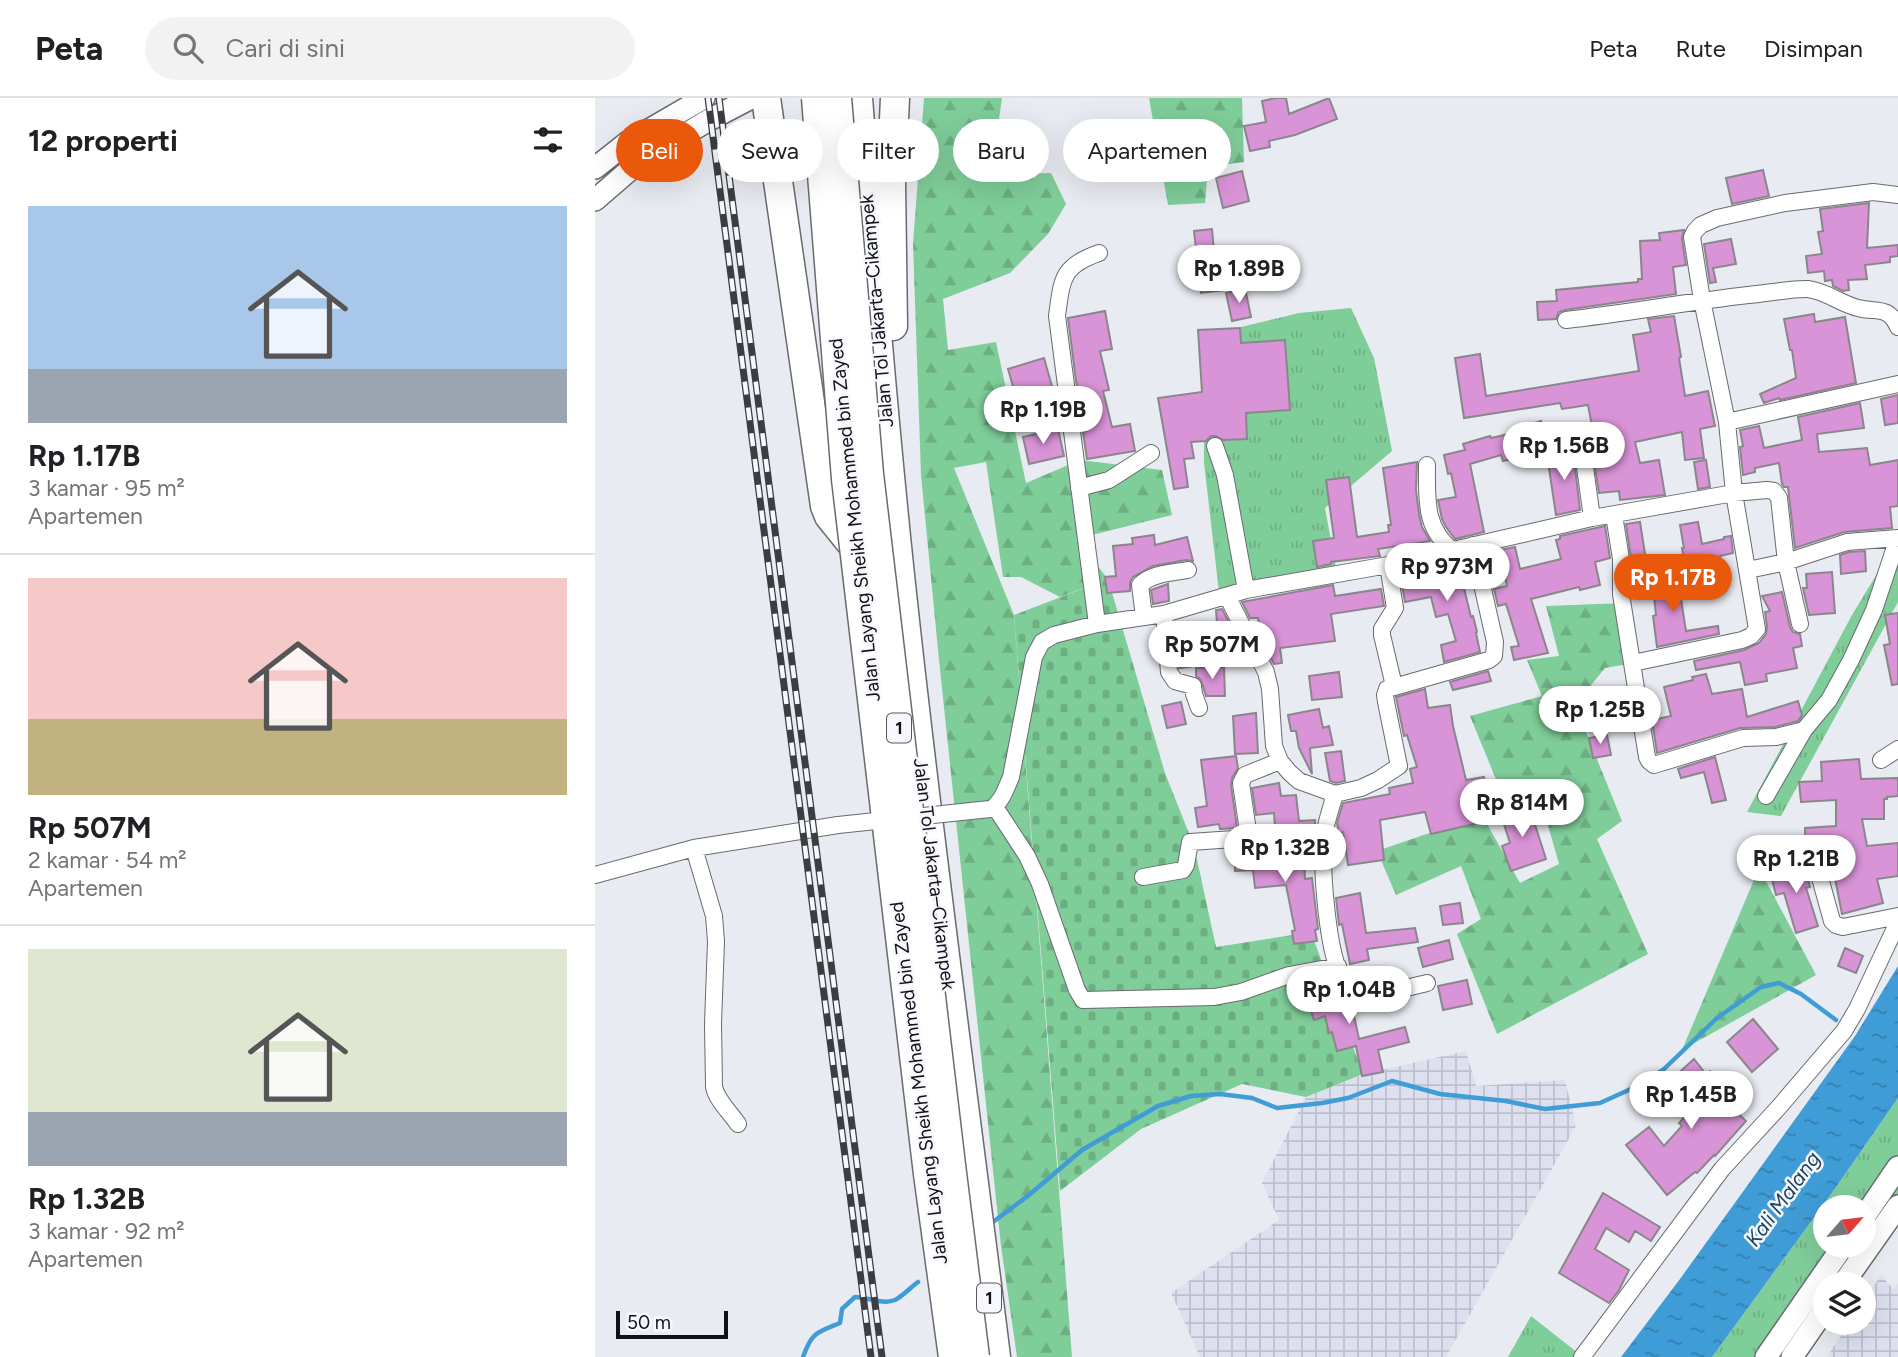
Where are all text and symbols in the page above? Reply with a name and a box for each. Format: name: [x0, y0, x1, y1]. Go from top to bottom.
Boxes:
search box: [145, 17, 635, 80]
text: Peta: [35, 29, 103, 68]
icon: search: [169, 29, 207, 67]
text: Cari di sini: [225, 32, 345, 64]
text: Peta: [1589, 34, 1637, 63]
text: Rute: [1675, 34, 1726, 63]
text: Disimpan: [1764, 34, 1863, 63]
chip: Beli: [616, 119, 703, 182]
chip: Sewa: [717, 119, 823, 182]
chip: Filter: [837, 119, 939, 182]
chip: Baru: [953, 119, 1049, 182]
chip: Apartemen: [1063, 119, 1231, 182]
icon: filters: [529, 121, 567, 159]
text: 12 properti: [28, 122, 178, 159]
street label: Jalan Tol Jakarta–Cikampek: [855, 193, 898, 428]
pin: Rp 1.89B: [1167, 246, 1311, 305]
icon: home: [235, 251, 361, 377]
text: Rp 1.89B: [1193, 254, 1285, 282]
street label: Jalan Layang Sheikh Mohammed bin Zayed: [824, 337, 885, 703]
pin: Rp 1.19B: [971, 386, 1115, 446]
text: Rp 1.19B: [1000, 395, 1086, 423]
pin: Rp 1.56B: [1492, 422, 1636, 482]
text: Rp 1.56B: [1519, 431, 1609, 459]
text: Rp 1.17B: [28, 437, 140, 474]
text: 3 kamar · 95 m²: [28, 474, 185, 502]
text: Apartemen: [28, 502, 143, 530]
pin: Rp 973M: [1382, 544, 1512, 603]
text: Rp 973M: [1401, 552, 1493, 580]
pin: Rp 1.17B: [1601, 554, 1745, 614]
text: Rp 1.17B: [1630, 563, 1716, 591]
pin: Rp 507M: [1147, 622, 1277, 681]
icon: home: [235, 623, 361, 749]
text: Rp 507M: [1165, 630, 1259, 658]
pin: Rp 1.25B: [1528, 686, 1672, 746]
text: Rp 1.25B: [1555, 695, 1645, 723]
road number: 1: [887, 714, 911, 742]
street label: Jalan Tol Jakarta–Cikampek: [909, 757, 960, 992]
pin: Rp 814M: [1457, 780, 1587, 839]
text: Rp 814M: [1476, 788, 1568, 816]
text: Rp 507M: [28, 809, 152, 846]
pin: Rp 1.32B: [1213, 824, 1357, 884]
text: Rp 1.32B: [1240, 833, 1330, 861]
pin: Rp 1.21B: [1724, 836, 1868, 895]
text: Rp 1.21B: [1753, 844, 1839, 872]
text: 2 kamar · 54 m²: [28, 846, 187, 874]
text: Apartemen: [28, 874, 143, 902]
street label: Jalan Layang Sheikh Mohammed bin Zayed: [885, 900, 952, 1266]
pin: Rp 1.04B: [1277, 967, 1421, 1026]
text: Rp 1.04B: [1302, 975, 1396, 1003]
icon: home: [235, 994, 361, 1120]
pin: Rp 1.45B: [1619, 1072, 1763, 1131]
text: Rp 1.45B: [1645, 1080, 1737, 1108]
water label: Kali Malang: [1740, 1147, 1825, 1251]
text: Rp 1.32B: [28, 1180, 145, 1217]
north arrow: [1813, 1195, 1876, 1258]
map controls: [1813, 1195, 1876, 1335]
text: 3 kamar · 92 m²: [28, 1217, 185, 1245]
text: Apartemen: [28, 1245, 143, 1273]
button: layers: [1813, 1272, 1876, 1335]
road number: 1: [977, 1283, 1001, 1312]
scale bar: [616, 1308, 728, 1340]
text: 50 m: [627, 1311, 671, 1334]

